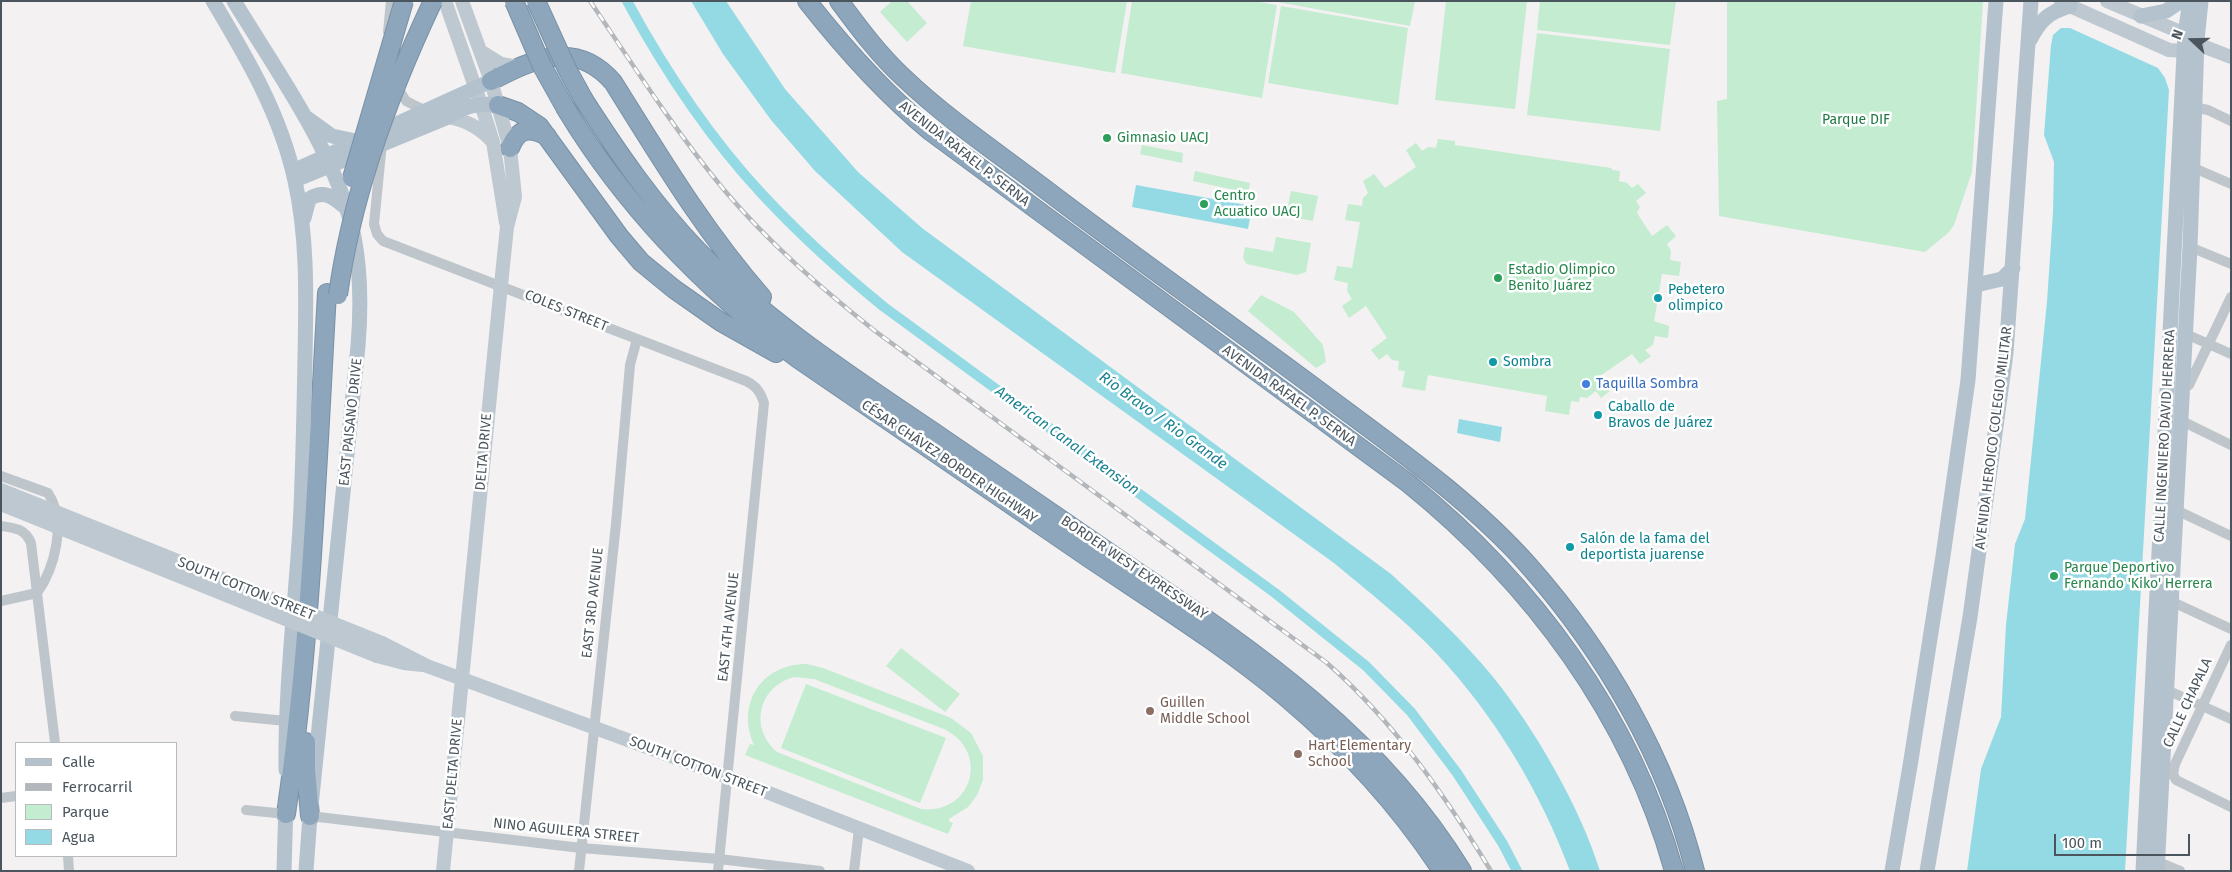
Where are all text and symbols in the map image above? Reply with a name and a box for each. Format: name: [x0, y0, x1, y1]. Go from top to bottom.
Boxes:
north arrow: [2167, 15, 2217, 65]
text: N: [2168, 27, 2187, 42]
street label: AVENIDA RAFAEL P. SERNA: [895, 98, 1033, 210]
park label: Parque DIF: [1822, 112, 1890, 128]
place label: Gimnasio UACJ: [1117, 130, 1209, 146]
marker: Gimnasio UACJ: [1101, 132, 1113, 144]
place label: Centro Acuatico UACJ: [1214, 188, 1301, 220]
marker: Centro Acuatico UACJ: [1198, 198, 1210, 210]
place label: Estadio Olimpico Benito Juárez: [1508, 262, 1615, 294]
marker: Estadio Olimpico Benito Juárez: [1492, 272, 1504, 284]
place label: Pebetero olìmpico: [1668, 282, 1725, 314]
street label: COLES STREET: [522, 287, 610, 335]
marker: Pebetero olìmpico: [1652, 292, 1664, 304]
street label: AVENIDA HEROICO COLEGIO MILITAR: [1972, 326, 2016, 550]
street label: CALLE INGENIERO DAVID HERRERA: [2151, 329, 2179, 543]
street label: AVENIDA RAFAEL P. SERNA: [1219, 342, 1359, 450]
place label: Sombra: [1503, 354, 1552, 370]
marker: Sombra: [1487, 356, 1499, 368]
street label: EAST PAISANO DRIVE: [336, 357, 366, 487]
water label: Río Bravo / Rio Grande: [1095, 368, 1231, 474]
place label: Taquilla Sombra: [1596, 376, 1699, 392]
marker: Taquilla Sombra: [1580, 378, 1592, 390]
water label: American Canal Extension: [991, 383, 1143, 499]
street label: CÉSAR CHÁVEZ BORDER HIGHWAY: [858, 397, 1040, 527]
place label: Caballo de Bravos de Juárez: [1608, 399, 1712, 432]
marker: Caballo de Bravos de Juárez: [1592, 409, 1604, 421]
street label: DELTA DRIVE: [472, 413, 496, 491]
street label: BORDER WEST EXPRESSWAY: [1058, 513, 1210, 623]
place label: Salón de la fama del deportista juarense: [1580, 531, 1710, 564]
marker: Salón de la fama del deportista juarense: [1564, 541, 1576, 553]
street label: EAST 3RD AVENUE: [579, 547, 607, 659]
street label: SOUTH COTTON STREET: [175, 554, 317, 624]
place label: Parque Deportivo Fernando 'Kiko' Herrera: [2064, 560, 2213, 592]
marker: Parque Deportivo Fernando 'Kiko' Herrera: [2048, 570, 2060, 582]
street label: EAST 4TH AVENUE: [715, 571, 743, 683]
street label: CALLE CHAPALA: [2160, 656, 2216, 750]
place label: Guillen Middle School: [1160, 695, 1250, 728]
marker: Guillen Middle School: [1144, 705, 1156, 717]
street label: EAST DELTA DRIVE: [440, 718, 466, 830]
street label: SOUTH COTTON STREET: [627, 733, 769, 801]
place label: Hart Elementary School: [1308, 738, 1411, 770]
legend: [15, 742, 178, 857]
marker: Hart Elementary School: [1292, 748, 1304, 760]
text: Calle: [62, 753, 95, 771]
text: Ferrocarril: [62, 778, 132, 796]
text: Parque: [62, 803, 109, 821]
street label: NINO AGUILERA STREET: [492, 815, 640, 847]
scale bar: [2057, 824, 2193, 856]
text: Agua: [62, 828, 95, 846]
text: 100 m: [2062, 834, 2102, 852]

